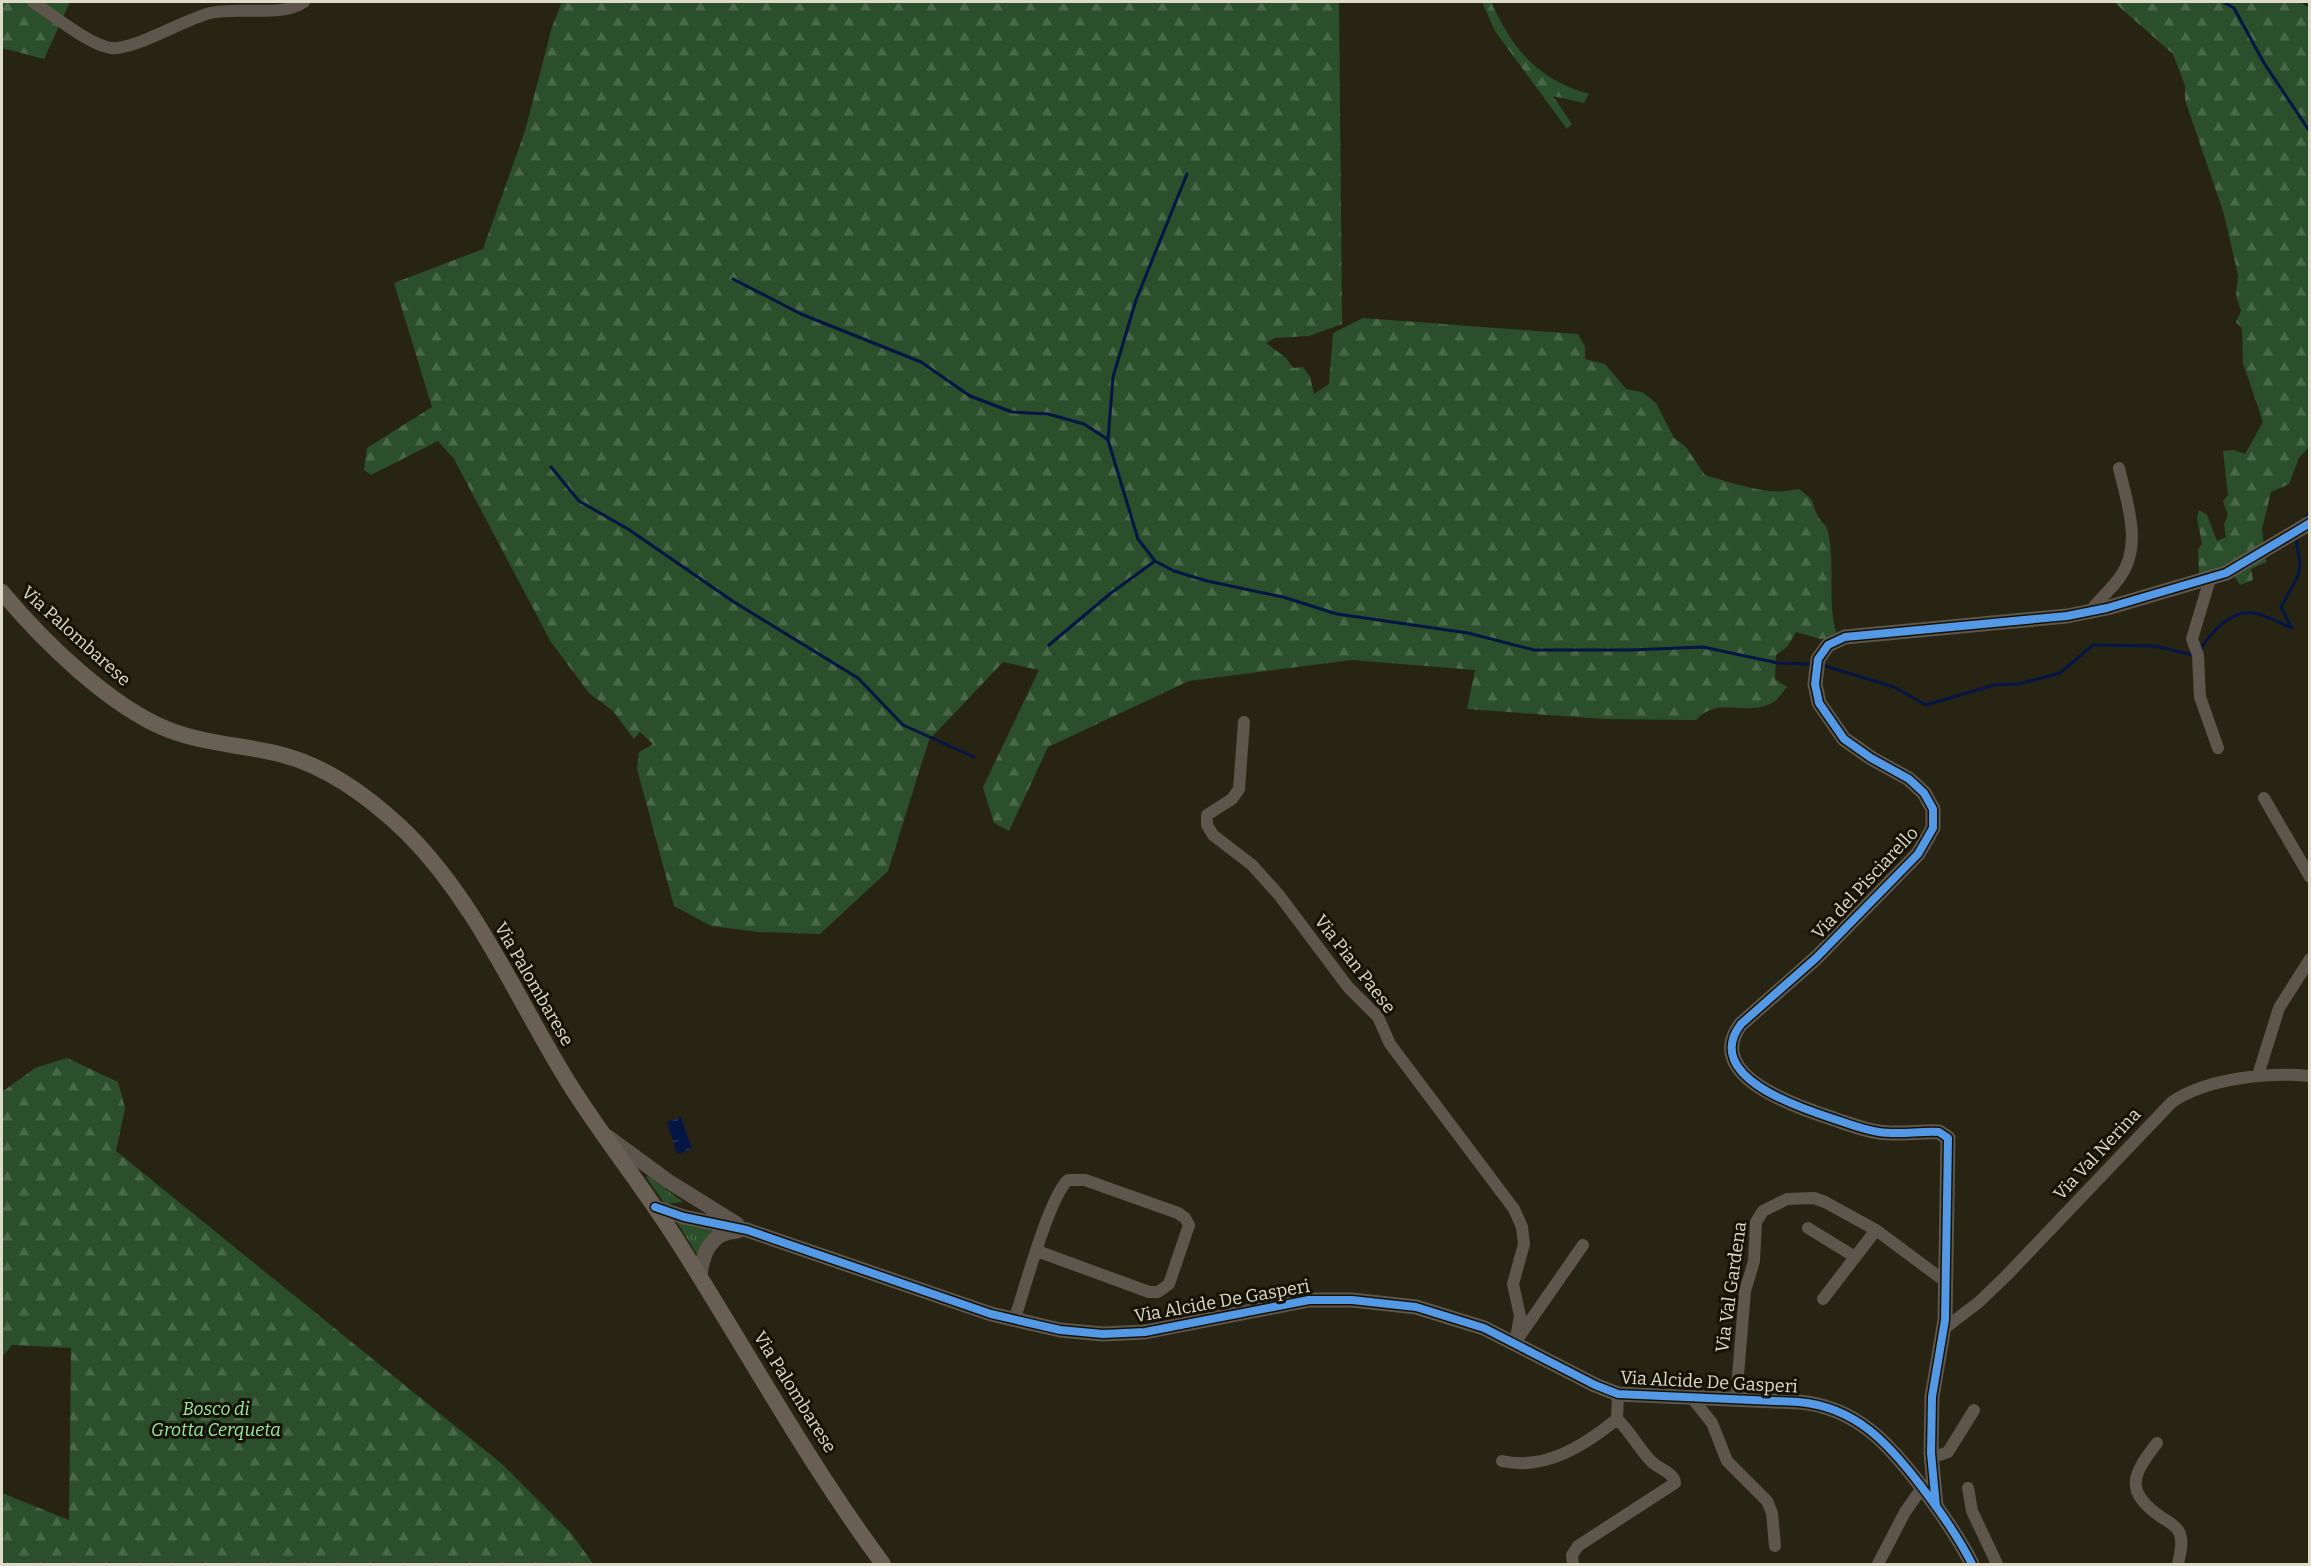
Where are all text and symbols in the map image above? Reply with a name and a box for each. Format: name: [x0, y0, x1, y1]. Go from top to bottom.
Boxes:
street label: Via Palombarese: [17, 581, 135, 691]
street label: Via del Pisciarello: [1807, 822, 1923, 944]
street label: Via Pian Paese: [1310, 910, 1400, 1018]
street label: Via Palombarese: [490, 918, 578, 1050]
street label: Via Val Nerina: [2049, 1103, 2145, 1205]
street label: Via Val Gardena: [1711, 1220, 1751, 1354]
street label: Via Alcide De Gasperi: [1133, 1275, 1311, 1327]
street label: Via Palombarese: [749, 1327, 841, 1457]
street label: Via Alcide De Gasperi: [1620, 1366, 1798, 1398]
park label: Bosco di Grotta Cerqueta: [151, 1398, 281, 1441]

